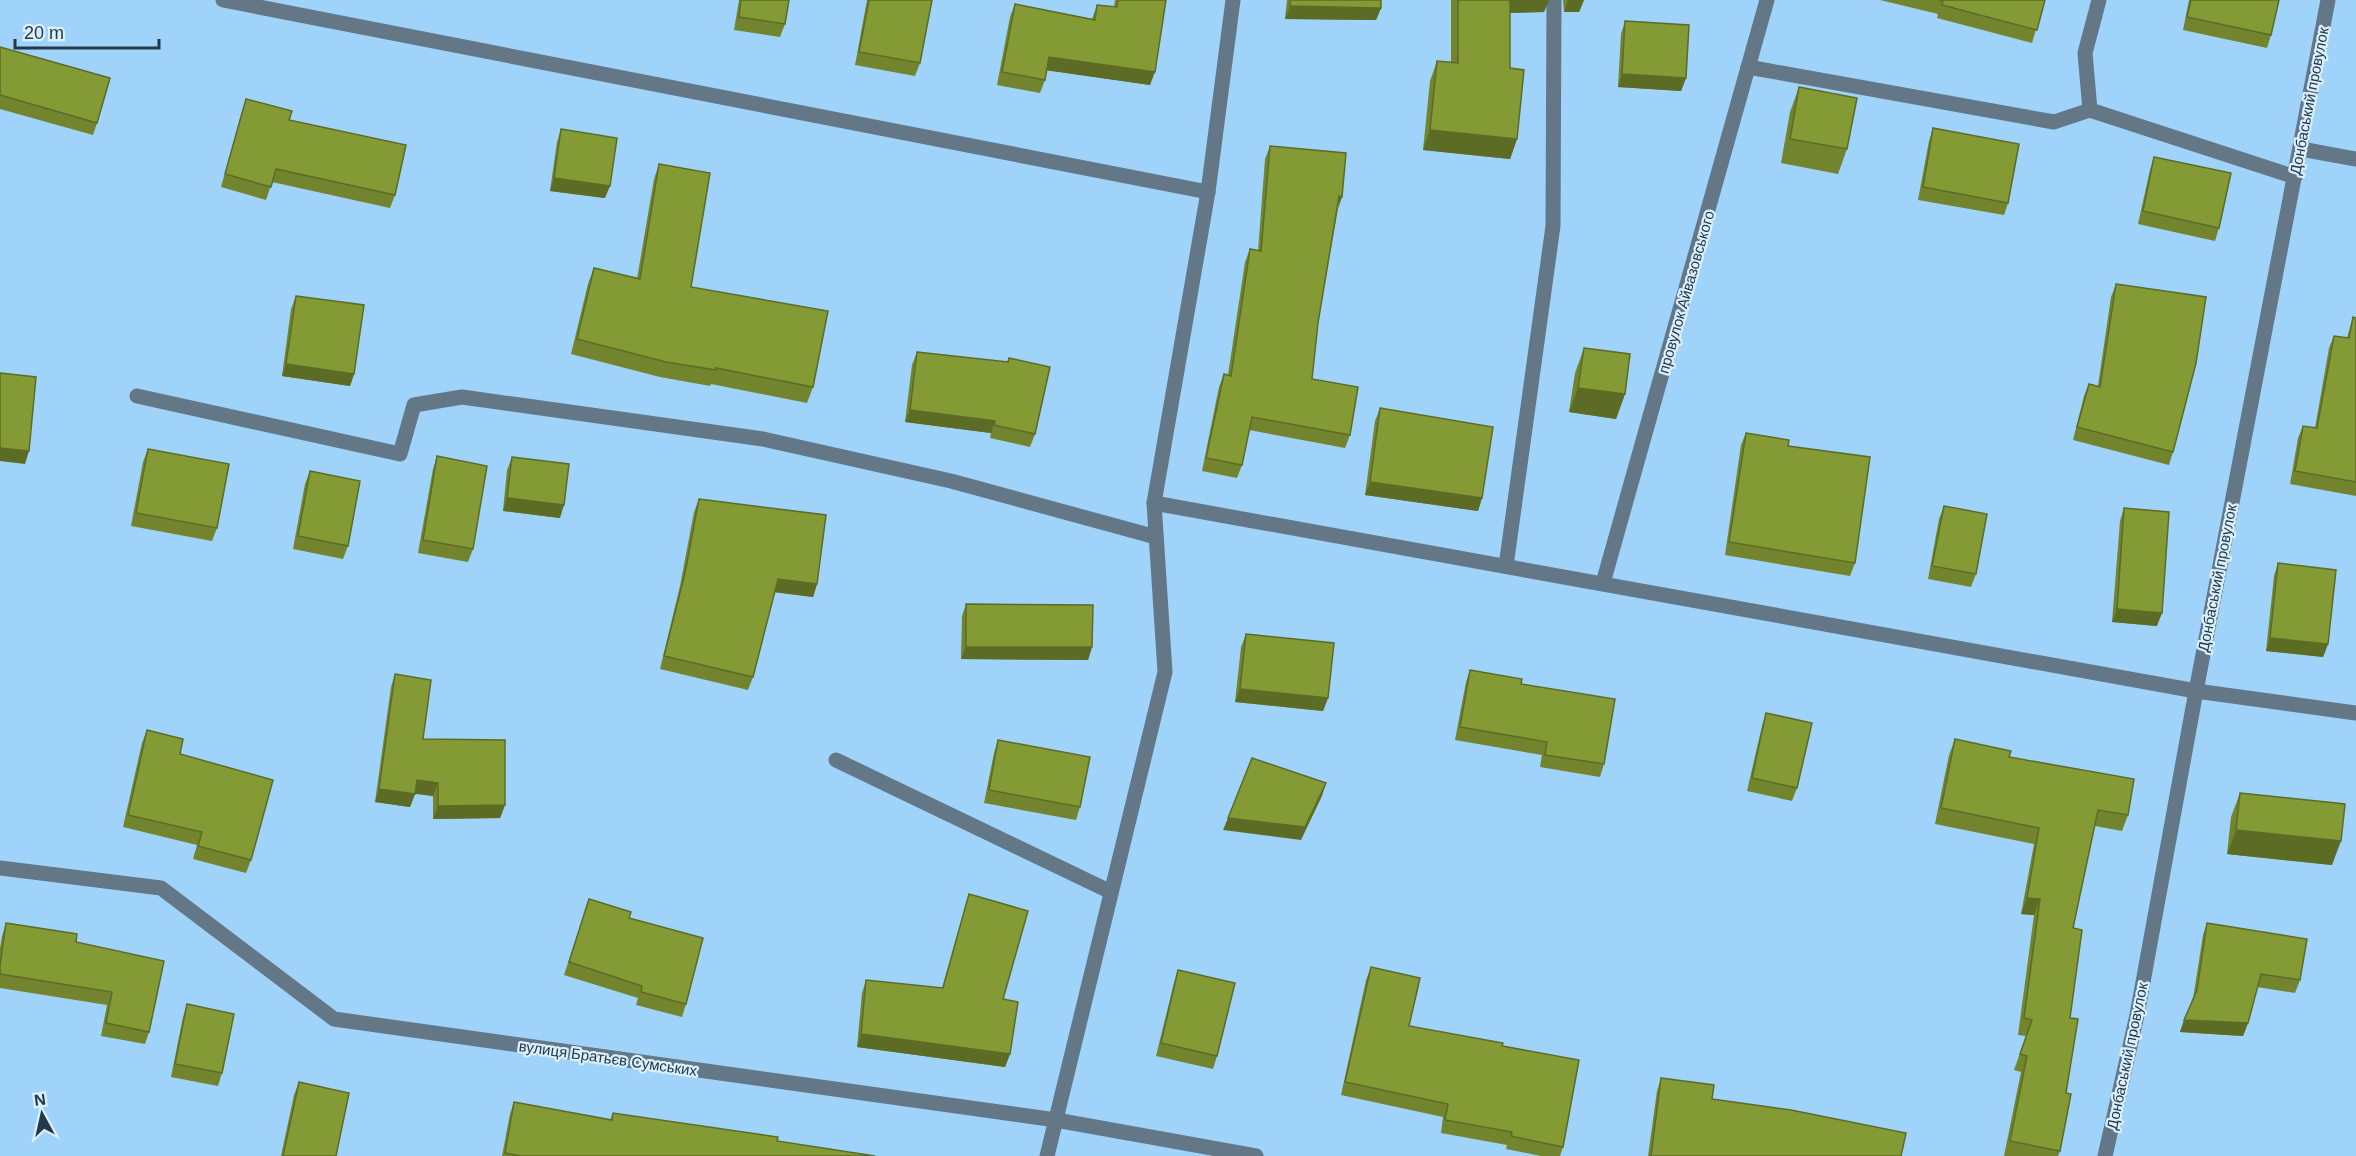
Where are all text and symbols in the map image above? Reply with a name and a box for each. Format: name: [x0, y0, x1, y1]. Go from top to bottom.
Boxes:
scale bar: [15, 12, 159, 50]
text: 20 m: [24, 23, 64, 43]
street label: Донбаський провулок: [2286, 25, 2332, 176]
street label: провулок Айвазовського: [1655, 209, 1717, 375]
street label: Донбаський провулок: [2194, 502, 2240, 653]
street label: Донбаський провулок: [2103, 981, 2151, 1131]
street label: вулиця Братьєв Сумських: [518, 1037, 699, 1079]
north arrow: [12, 1084, 72, 1144]
text: N: [33, 1090, 47, 1109]

